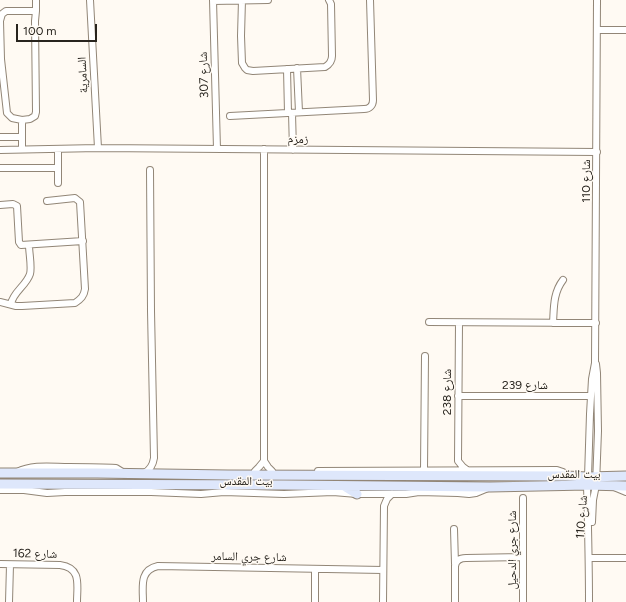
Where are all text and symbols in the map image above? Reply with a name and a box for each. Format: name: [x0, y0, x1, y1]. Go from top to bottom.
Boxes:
scale bar: [18, 16, 99, 42]
text: 100 m: [23, 24, 57, 38]
street label: شارع 307: [196, 52, 212, 98]
street label: السامرية: [75, 57, 91, 93]
street label: زمزم: [288, 132, 308, 146]
street label: شارع 110: [579, 159, 593, 203]
street label: شارع 238: [440, 369, 454, 415]
street label: شارع 239: [502, 378, 548, 392]
street label: بيت المقدس: [547, 467, 601, 481]
street label: بيت المقدس: [219, 474, 273, 488]
street label: شارع 110: [573, 495, 591, 539]
street label: شارع جري الدحيل: [505, 511, 519, 589]
street label: شارع 162: [13, 546, 57, 562]
street label: شارع جري السامر: [211, 549, 287, 565]

